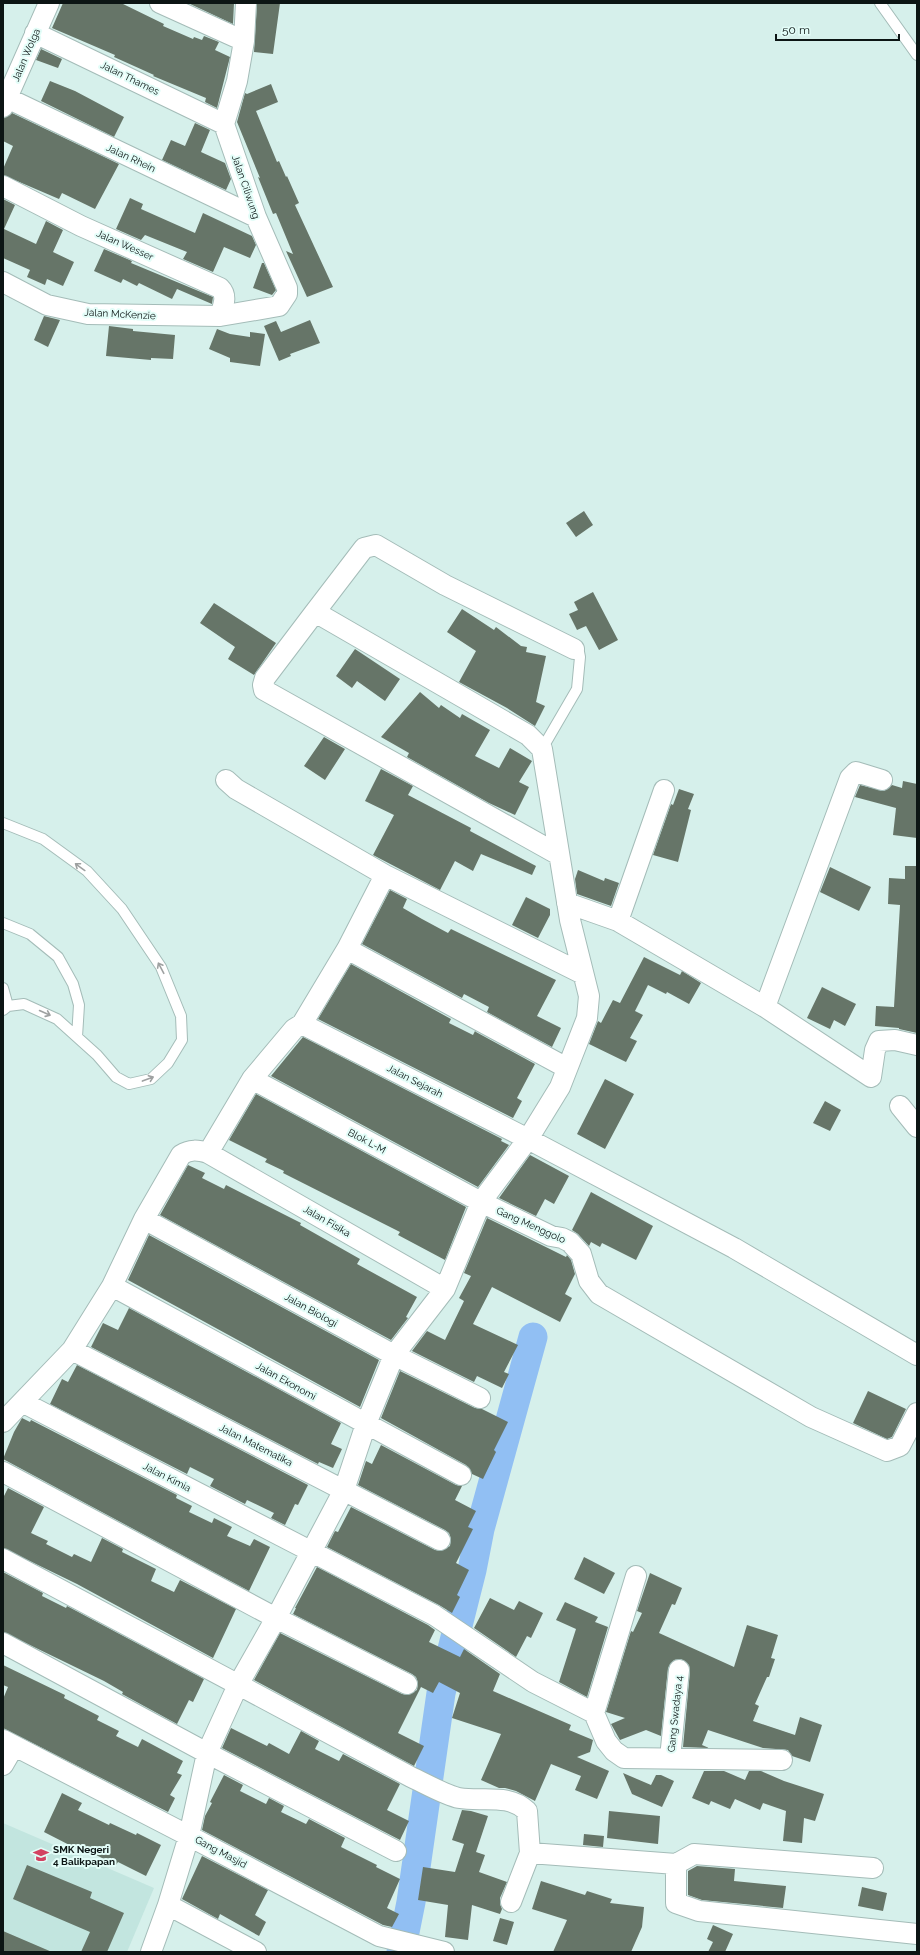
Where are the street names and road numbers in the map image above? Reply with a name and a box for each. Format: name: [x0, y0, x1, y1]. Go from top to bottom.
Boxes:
street label: Jalan Wolga: [10, 27, 42, 83]
street label: Jalan Thames: [99, 59, 161, 97]
street label: Jalan Rhein: [105, 142, 157, 174]
street label: Jalan Ciliwung: [230, 154, 262, 220]
street label: Jalan Wesser: [95, 228, 156, 263]
street label: Jalan McKenzie: [84, 307, 156, 321]
street label: Jalan Sejarah: [385, 1062, 445, 1100]
street label: Blok L-M: [346, 1126, 388, 1156]
street label: Jalan Fisika: [301, 1203, 353, 1239]
street label: Gang Menggolo: [495, 1205, 567, 1245]
street label: Jalan Biologi: [283, 1291, 339, 1329]
street label: Jalan Ekonomi: [254, 1360, 318, 1402]
street label: Jalan Matematika: [217, 1422, 295, 1468]
street label: Jalan Kimia: [141, 1460, 193, 1494]
street label: Gang Swadaya 4: [666, 1675, 685, 1753]
street label: Gang Masjid: [193, 1834, 249, 1870]

